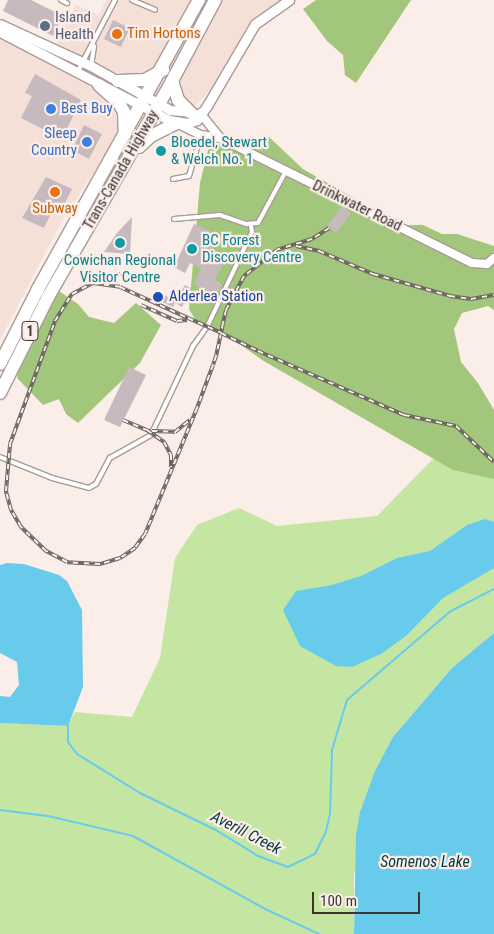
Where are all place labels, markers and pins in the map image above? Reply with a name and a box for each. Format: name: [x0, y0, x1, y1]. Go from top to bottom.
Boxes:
place label: Island Health: [55, 8, 94, 43]
marker: Island Health: [39, 20, 51, 32]
place label: Tim Hortons: [127, 25, 201, 43]
marker: Tim Hortons: [111, 28, 123, 40]
place label: Best Buy: [61, 100, 113, 118]
marker: Best Buy: [45, 103, 57, 115]
place label: Sleep Country: [31, 124, 77, 159]
place label: Bloedel, Stewart & Welch No. 1: [171, 133, 267, 168]
marker: Sleep Country: [81, 136, 93, 148]
marker: Bloedel, Stewart & Welch No. 1: [155, 145, 167, 157]
marker: Subway: [49, 186, 61, 198]
place label: Subway: [32, 200, 78, 218]
place label: BC Forest Discovery Centre: [202, 231, 302, 266]
marker: Cowichan Regional Visitor Centre: [114, 237, 126, 249]
marker: BC Forest Discovery Centre: [186, 243, 198, 255]
place label: Cowichan Regional Visitor Centre: [64, 251, 176, 286]
place label: Alderlea Station: [169, 288, 263, 306]
marker: Alderlea Station: [151, 290, 165, 304]

